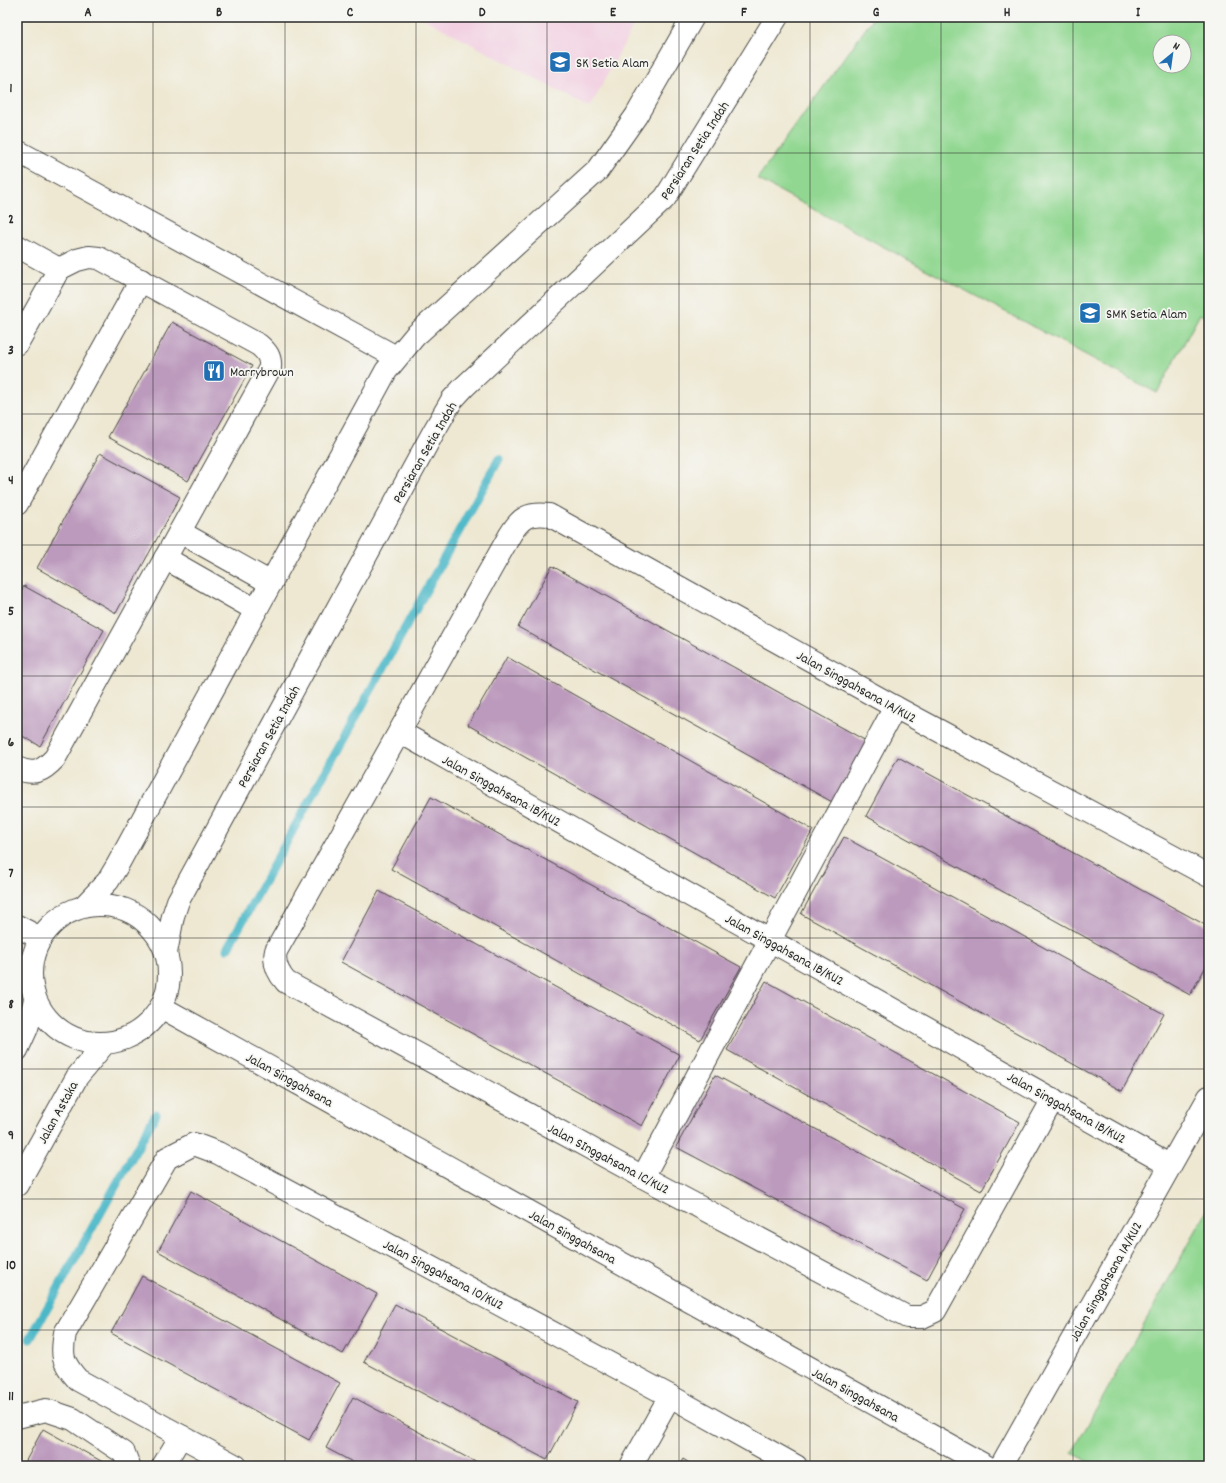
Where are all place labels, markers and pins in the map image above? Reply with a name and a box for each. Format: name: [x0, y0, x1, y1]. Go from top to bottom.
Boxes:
school or university icon: SK Setia Alam: [547, 49, 573, 75]
place label: SK Setia Alam: [576, 54, 649, 74]
school or university icon: SMK Setia Alam: [1077, 300, 1103, 326]
place label: SMK Setia Alam: [1106, 305, 1187, 325]
restaurant icon: Marrybrown: [201, 358, 227, 384]
place label: Marrybrown: [230, 363, 294, 383]

